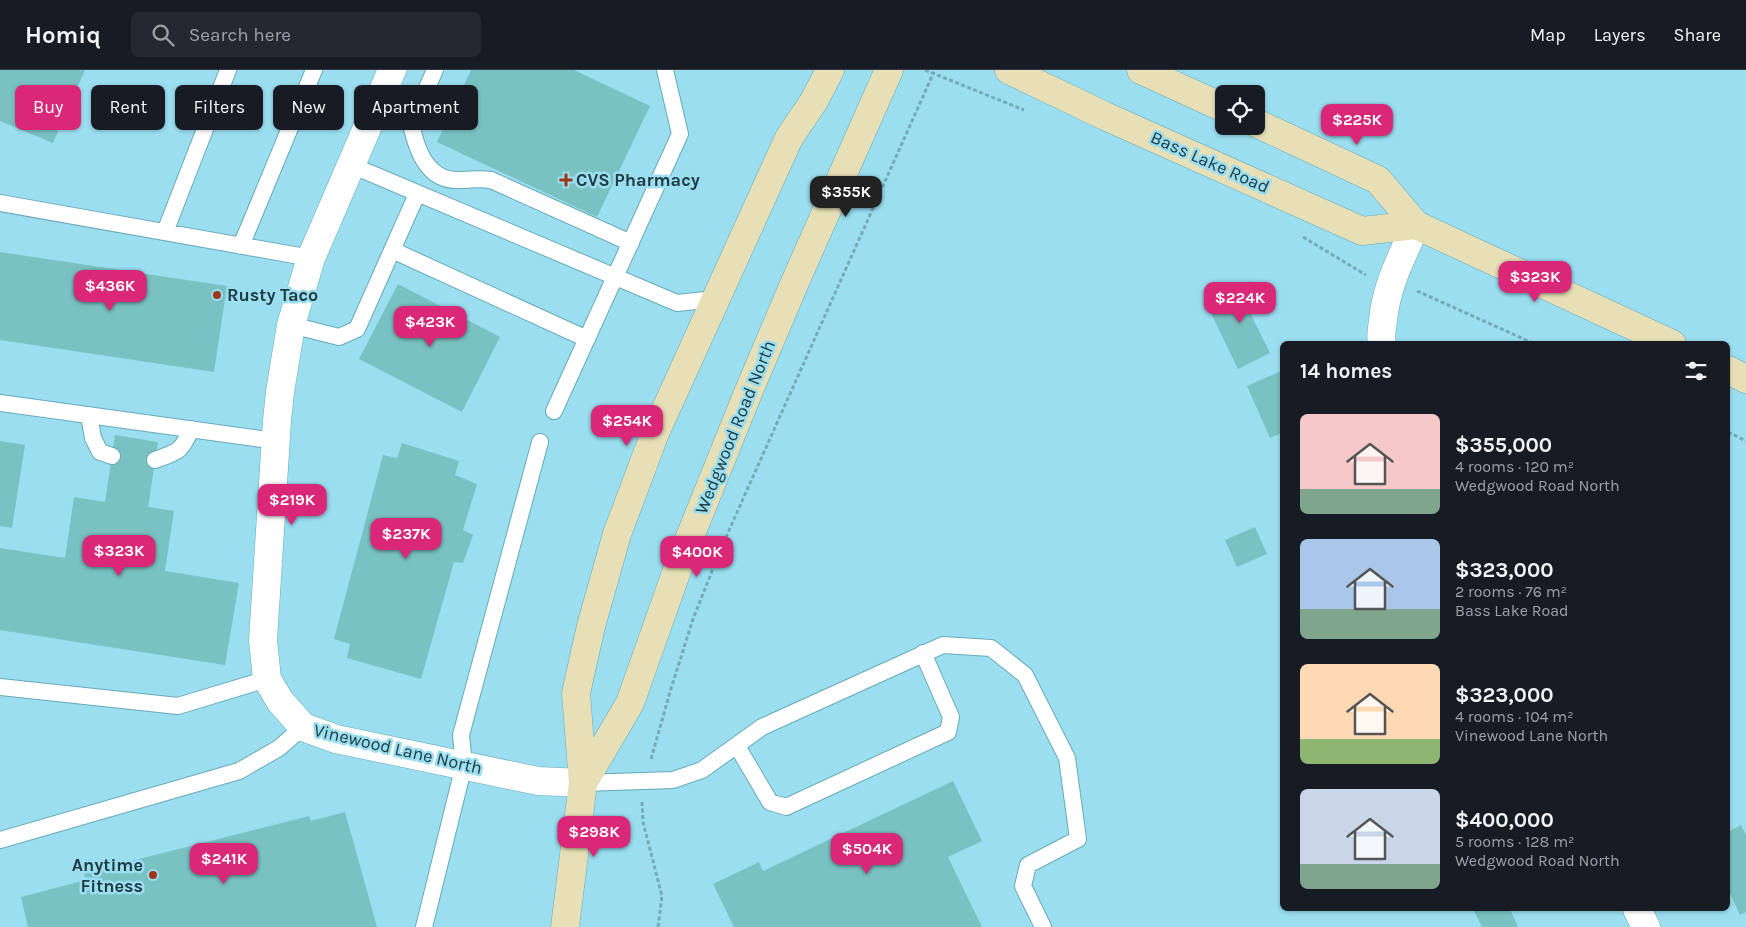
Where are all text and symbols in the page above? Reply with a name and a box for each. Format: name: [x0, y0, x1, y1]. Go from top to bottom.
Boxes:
search box: [131, 12, 481, 57]
text: Homiq: [25, 21, 101, 49]
icon: search: [149, 21, 177, 49]
text: Search here: [189, 24, 291, 46]
text: Map: [1530, 24, 1566, 46]
text: Layers: [1594, 24, 1646, 46]
text: Share: [1674, 24, 1721, 46]
chip: Buy: [15, 85, 81, 130]
chip: Rent: [91, 85, 165, 130]
chip: Filters: [175, 85, 263, 130]
chip: New: [273, 85, 344, 130]
chip: Apartment: [354, 85, 478, 130]
map controls: [1215, 85, 1265, 135]
button: locate: [1215, 85, 1265, 135]
pin: $225K: [1322, 104, 1392, 146]
text: $225K: [1332, 110, 1382, 129]
street label: Bass Lake Road: [1147, 126, 1273, 198]
place label: CVS Pharmacy: [576, 169, 700, 191]
marker: CVS Pharmacy: [560, 174, 572, 186]
pin: $355K: [811, 176, 881, 218]
text: $355K: [821, 182, 871, 201]
pin: $323K: [1500, 260, 1570, 303]
text: $323K: [1509, 267, 1561, 286]
pin: $436K: [75, 270, 145, 312]
text: $436K: [85, 276, 135, 295]
pin: $224K: [1205, 282, 1275, 324]
place label: Rusty Taco: [227, 284, 318, 306]
text: $224K: [1215, 288, 1265, 307]
marker: Rusty Taco: [211, 289, 223, 301]
pin: $423K: [395, 306, 465, 348]
text: $423K: [405, 312, 455, 331]
street label: Wedgwood Road North: [690, 337, 780, 517]
icon: filters: [1682, 357, 1710, 385]
text: 14 homes: [1300, 359, 1392, 383]
pin: $254K: [592, 404, 662, 447]
text: $254K: [602, 411, 652, 430]
text: $355,000: [1455, 433, 1552, 457]
icon: home: [1340, 434, 1400, 494]
text: 4 rooms · 120 m²: [1455, 457, 1574, 476]
text: Wedgwood Road North: [1455, 476, 1620, 495]
pin: $219K: [257, 484, 327, 526]
text: $219K: [269, 490, 315, 509]
pin: $237K: [371, 518, 441, 560]
text: $237K: [381, 524, 431, 543]
pin: $323K: [84, 534, 154, 577]
pin: $400K: [662, 536, 732, 578]
text: $323K: [93, 541, 145, 560]
text: $400K: [671, 542, 723, 561]
text: $323,000: [1455, 558, 1553, 582]
icon: home: [1340, 559, 1400, 619]
text: 2 rooms · 76 m²: [1455, 582, 1567, 601]
text: Bass Lake Road: [1455, 601, 1569, 620]
text: $323,000: [1455, 683, 1553, 707]
icon: home: [1340, 684, 1400, 744]
text: 4 rooms · 104 m²: [1455, 707, 1574, 726]
street label: Vinewood Lane North: [312, 719, 484, 779]
text: Vinewood Lane North: [1455, 726, 1608, 745]
text: $400,000: [1455, 808, 1554, 832]
icon: home: [1340, 809, 1400, 869]
pin: $298K: [559, 816, 629, 858]
text: $298K: [568, 822, 620, 841]
pin: $504K: [832, 832, 902, 875]
text: 5 rooms · 128 m²: [1455, 832, 1575, 851]
text: $504K: [842, 839, 892, 858]
pin: $241K: [189, 842, 259, 885]
text: $241K: [201, 849, 247, 868]
text: Wedgwood Road North: [1455, 851, 1620, 870]
place label: Anytime Fitness: [72, 854, 143, 897]
marker: Anytime Fitness: [147, 869, 159, 881]

